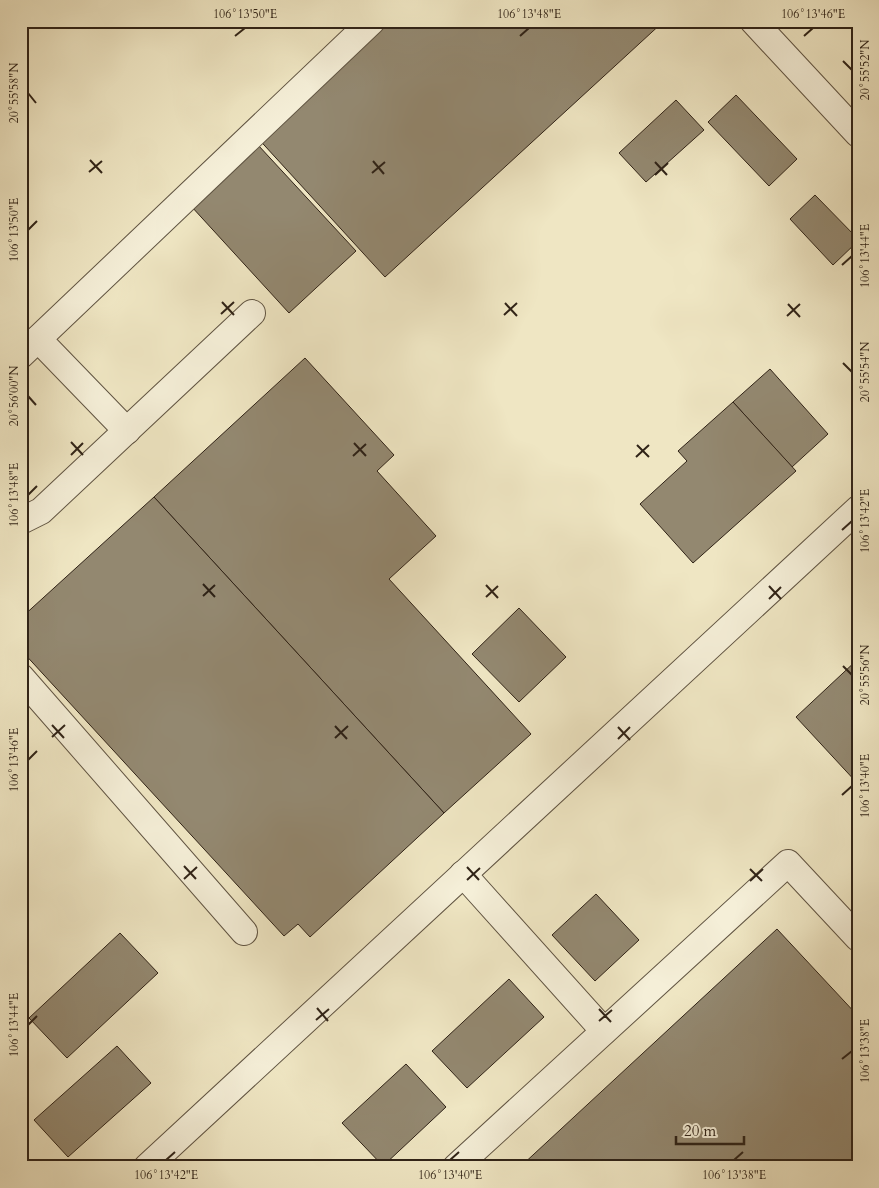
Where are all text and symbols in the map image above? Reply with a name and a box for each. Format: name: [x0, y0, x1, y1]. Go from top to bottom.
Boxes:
text: 106°13'50"E: [213, 6, 277, 22]
text: 106°13'48"E: [497, 6, 561, 22]
text: 106°13'46"E: [781, 6, 845, 22]
text: 20°55'52"N: [857, 39, 873, 100]
text: 20°55'58"N: [6, 62, 22, 123]
text: 106°13'50"E: [6, 198, 22, 262]
text: 106°13'44"E: [857, 224, 873, 288]
text: 20°55'54"N: [857, 341, 873, 402]
text: 20°56'00"N: [6, 365, 22, 426]
text: 106°13'48"E: [6, 463, 22, 527]
text: 106°13'42"E: [857, 489, 873, 553]
text: 20°55'56"N: [857, 644, 873, 705]
text: 106°13'46"E: [6, 728, 22, 792]
text: 106°13'40"E: [857, 754, 873, 818]
text: 106°13'44"E: [6, 993, 22, 1057]
text: 106°13'38"E: [857, 1019, 873, 1083]
scale bar: [676, 1113, 744, 1145]
text: 20 m: [684, 1121, 716, 1141]
text: 106°13'42"E: [134, 1167, 198, 1183]
text: 106°13'40"E: [418, 1167, 482, 1183]
text: 106°13'38"E: [702, 1167, 766, 1183]

